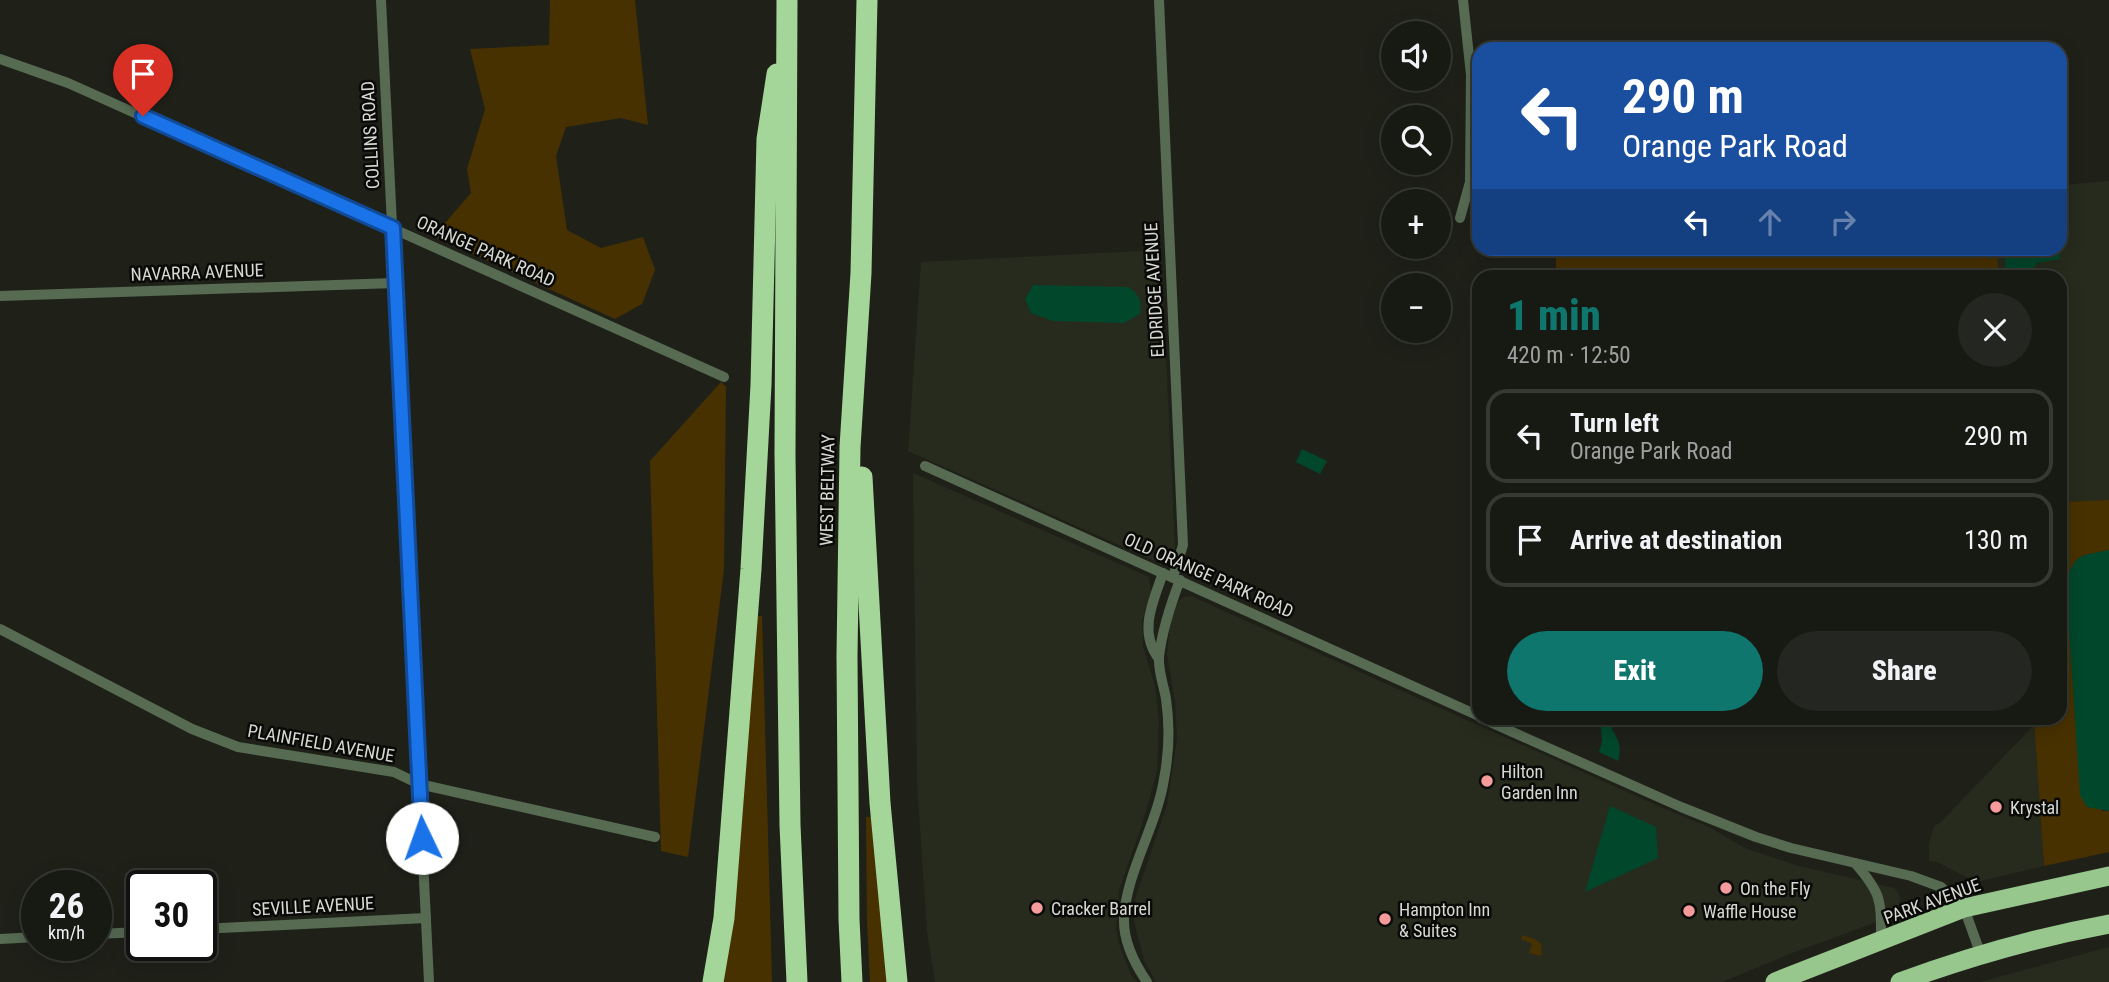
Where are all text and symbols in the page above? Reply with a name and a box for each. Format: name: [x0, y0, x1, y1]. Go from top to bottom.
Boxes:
map controls: [1381, 21, 1451, 343]
button: sound: [1381, 21, 1451, 91]
pin: [113, 44, 173, 116]
icon: arrive: [124, 55, 162, 93]
text: 290 m: [1622, 68, 1744, 125]
icon: left: [1507, 70, 1598, 161]
street label: COLLINS ROAD: [357, 80, 383, 190]
button: search: [1381, 105, 1451, 175]
text: Orange Park Road: [1622, 127, 1848, 165]
button: +: [1381, 189, 1451, 259]
icon: left: [1678, 203, 1716, 241]
icon: ahead: [1751, 203, 1789, 241]
icon: right: [1824, 203, 1862, 241]
street label: ORANGE PARK ROAD: [414, 211, 558, 291]
street label: ELDRIDGE AVENUE: [1140, 222, 1168, 358]
street label: NAVARRA AVENUE: [130, 259, 264, 285]
button: −: [1381, 273, 1451, 343]
text: 1 min: [1507, 291, 1601, 340]
button: close: [1958, 293, 2032, 367]
text: 420 m · 12:50: [1507, 342, 1631, 369]
text: Turn left: [1570, 408, 1659, 438]
icon: left: [1511, 417, 1549, 455]
text: 290 m: [1964, 421, 2028, 451]
street label: WEST BELTWAY: [816, 433, 838, 546]
text: Orange Park Road: [1570, 438, 1732, 465]
icon: arrive: [1511, 521, 1549, 559]
text: Arrive at destination: [1570, 525, 1782, 555]
text: 130 m: [1964, 525, 2028, 555]
street label: OLD ORANGE PARK ROAD: [1121, 528, 1297, 622]
button: Exit: [1507, 631, 1763, 711]
button: Share: [1777, 631, 2032, 711]
street label: PLAINFIELD AVENUE: [246, 720, 396, 766]
place label: Hilton Garden Inn: [1501, 761, 1578, 803]
marker: Hilton Garden Inn: [1479, 773, 1495, 789]
place label: Krystal: [2010, 797, 2059, 818]
marker: Krystal: [1988, 799, 2004, 815]
position arrow: [385, 801, 459, 875]
speed limit sign: 30: [126, 870, 217, 961]
street label: PARK AVENUE: [1881, 874, 1983, 928]
place label: On the Fly: [1740, 878, 1811, 899]
marker: On the Fly: [1718, 880, 1734, 896]
text: 26: [49, 886, 84, 927]
street label: SEVILLE AVENUE: [252, 892, 374, 920]
place label: Cracker Barrel: [1051, 898, 1151, 919]
place label: Hampton Inn & Suites: [1399, 899, 1490, 941]
marker: Cracker Barrel: [1029, 900, 1045, 916]
place label: Waffle House: [1703, 901, 1797, 922]
marker: Waffle House: [1681, 903, 1697, 919]
marker: Hampton Inn & Suites: [1377, 911, 1393, 927]
text: km/h: [48, 922, 85, 943]

